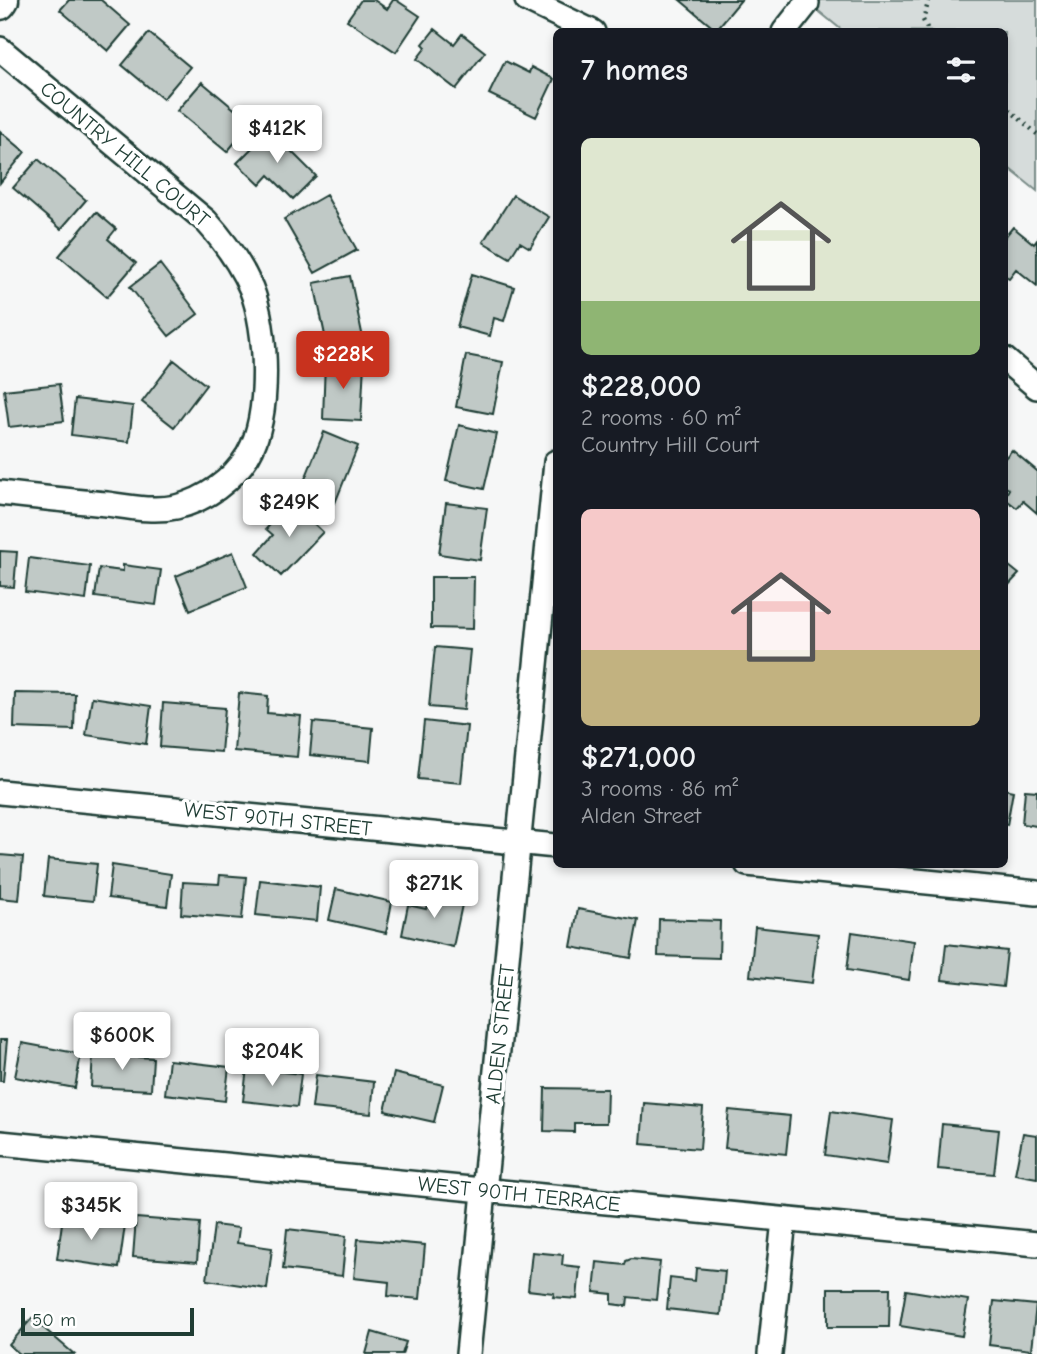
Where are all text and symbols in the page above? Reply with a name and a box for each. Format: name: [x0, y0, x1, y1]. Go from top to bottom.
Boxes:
icon: filters: [942, 51, 980, 89]
text: 7 homes: [581, 53, 688, 88]
street label: COUNTRY HILL COURT: [36, 76, 215, 232]
pin: $412K: [228, 106, 326, 165]
text: $412K: [248, 114, 306, 141]
icon: home: [718, 183, 844, 309]
pin: $228K: [294, 332, 392, 391]
text: $228K: [312, 340, 374, 367]
text: $228,000: [581, 369, 702, 404]
text: 2 rooms · 60 m²: [581, 404, 741, 431]
text: Country Hill Court: [581, 431, 759, 458]
pin: $249K: [240, 480, 338, 539]
text: $249K: [259, 488, 319, 515]
icon: home: [718, 554, 844, 680]
text: $271,000: [581, 740, 696, 775]
text: 3 rooms · 86 m²: [581, 775, 738, 802]
street label: WEST 90TH STREET: [183, 797, 373, 841]
text: Alden Street: [581, 802, 701, 829]
pin: $271K: [385, 860, 483, 920]
text: $271K: [405, 869, 463, 896]
street label: ALDEN STREET: [481, 963, 519, 1105]
pin: $600K: [73, 1012, 171, 1072]
text: $600K: [89, 1021, 155, 1048]
pin: $204K: [223, 1028, 321, 1088]
text: $204K: [241, 1037, 303, 1064]
street label: WEST 90TH TERRACE: [416, 1171, 622, 1217]
pin: $345K: [42, 1182, 140, 1242]
text: $345K: [60, 1191, 122, 1218]
scale bar: [21, 1305, 194, 1337]
text: 50 m: [32, 1309, 76, 1331]

